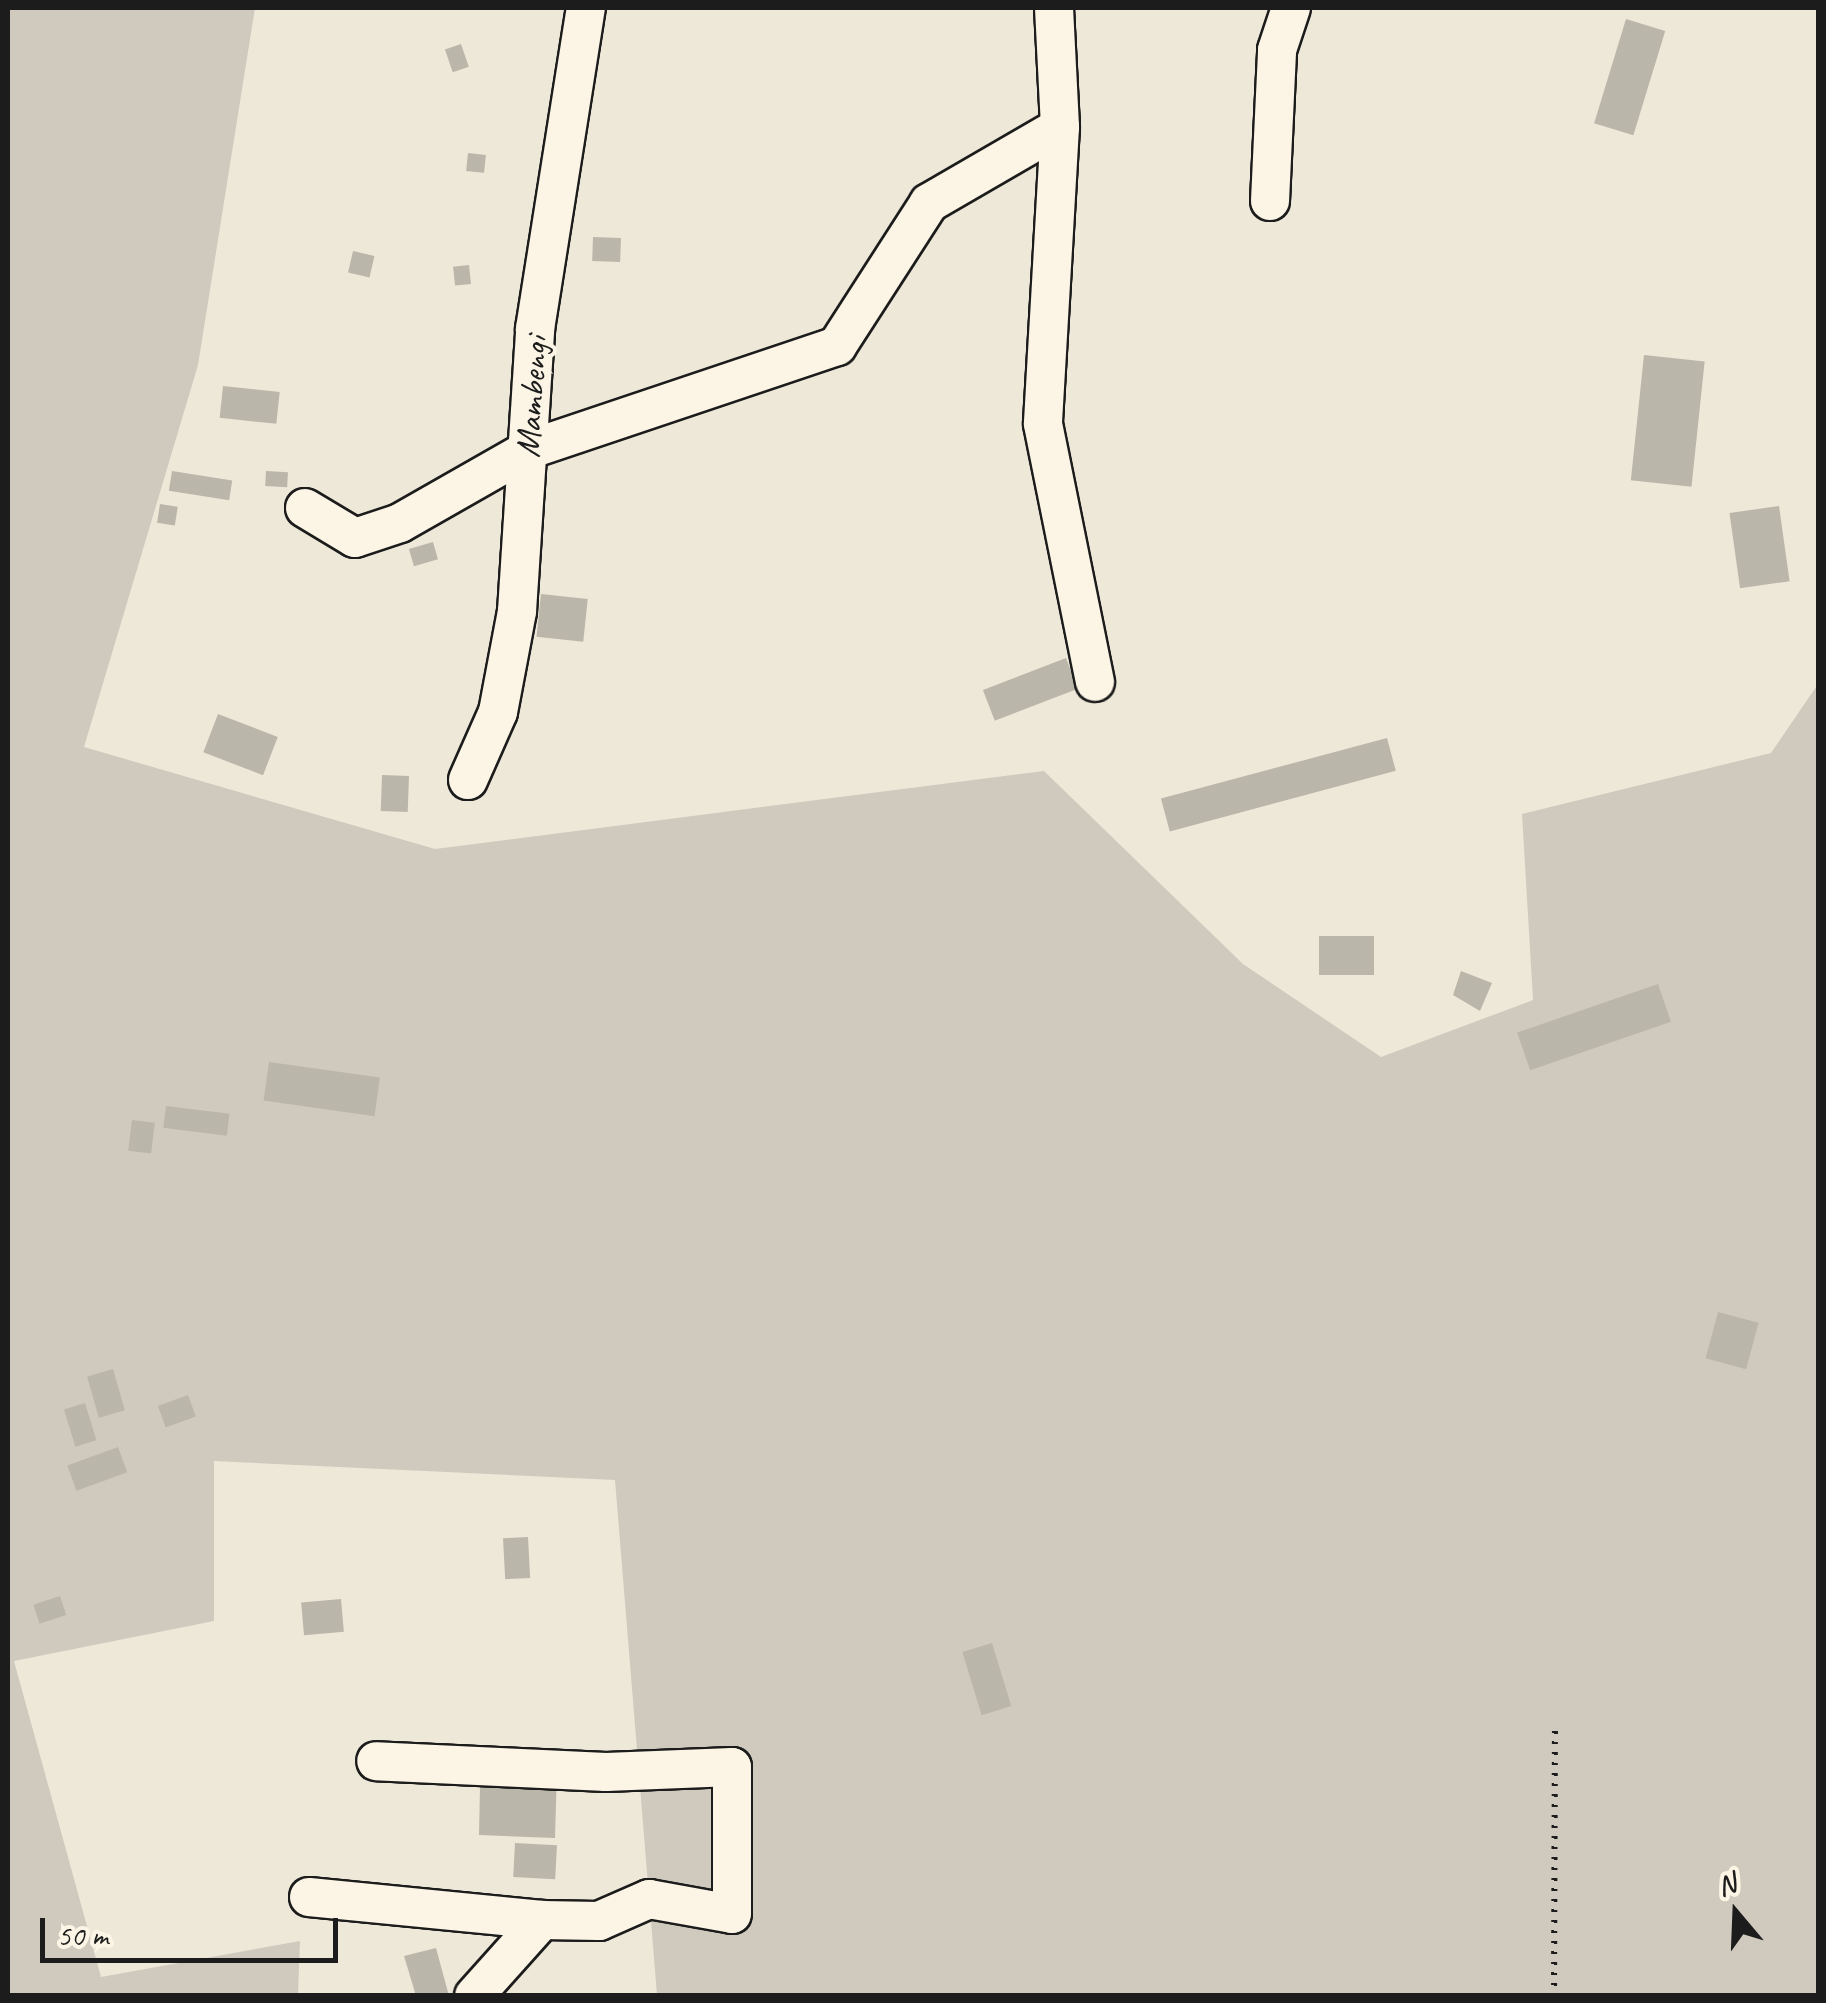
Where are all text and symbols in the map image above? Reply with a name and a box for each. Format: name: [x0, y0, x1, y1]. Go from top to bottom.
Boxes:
street label: Mambengi: [507, 335, 557, 459]
north arrow: [1686, 1863, 1786, 1963]
text: N: [1712, 1865, 1740, 1904]
scale bar: [45, 1898, 342, 1960]
text: 50 m: [57, 1916, 108, 1954]

